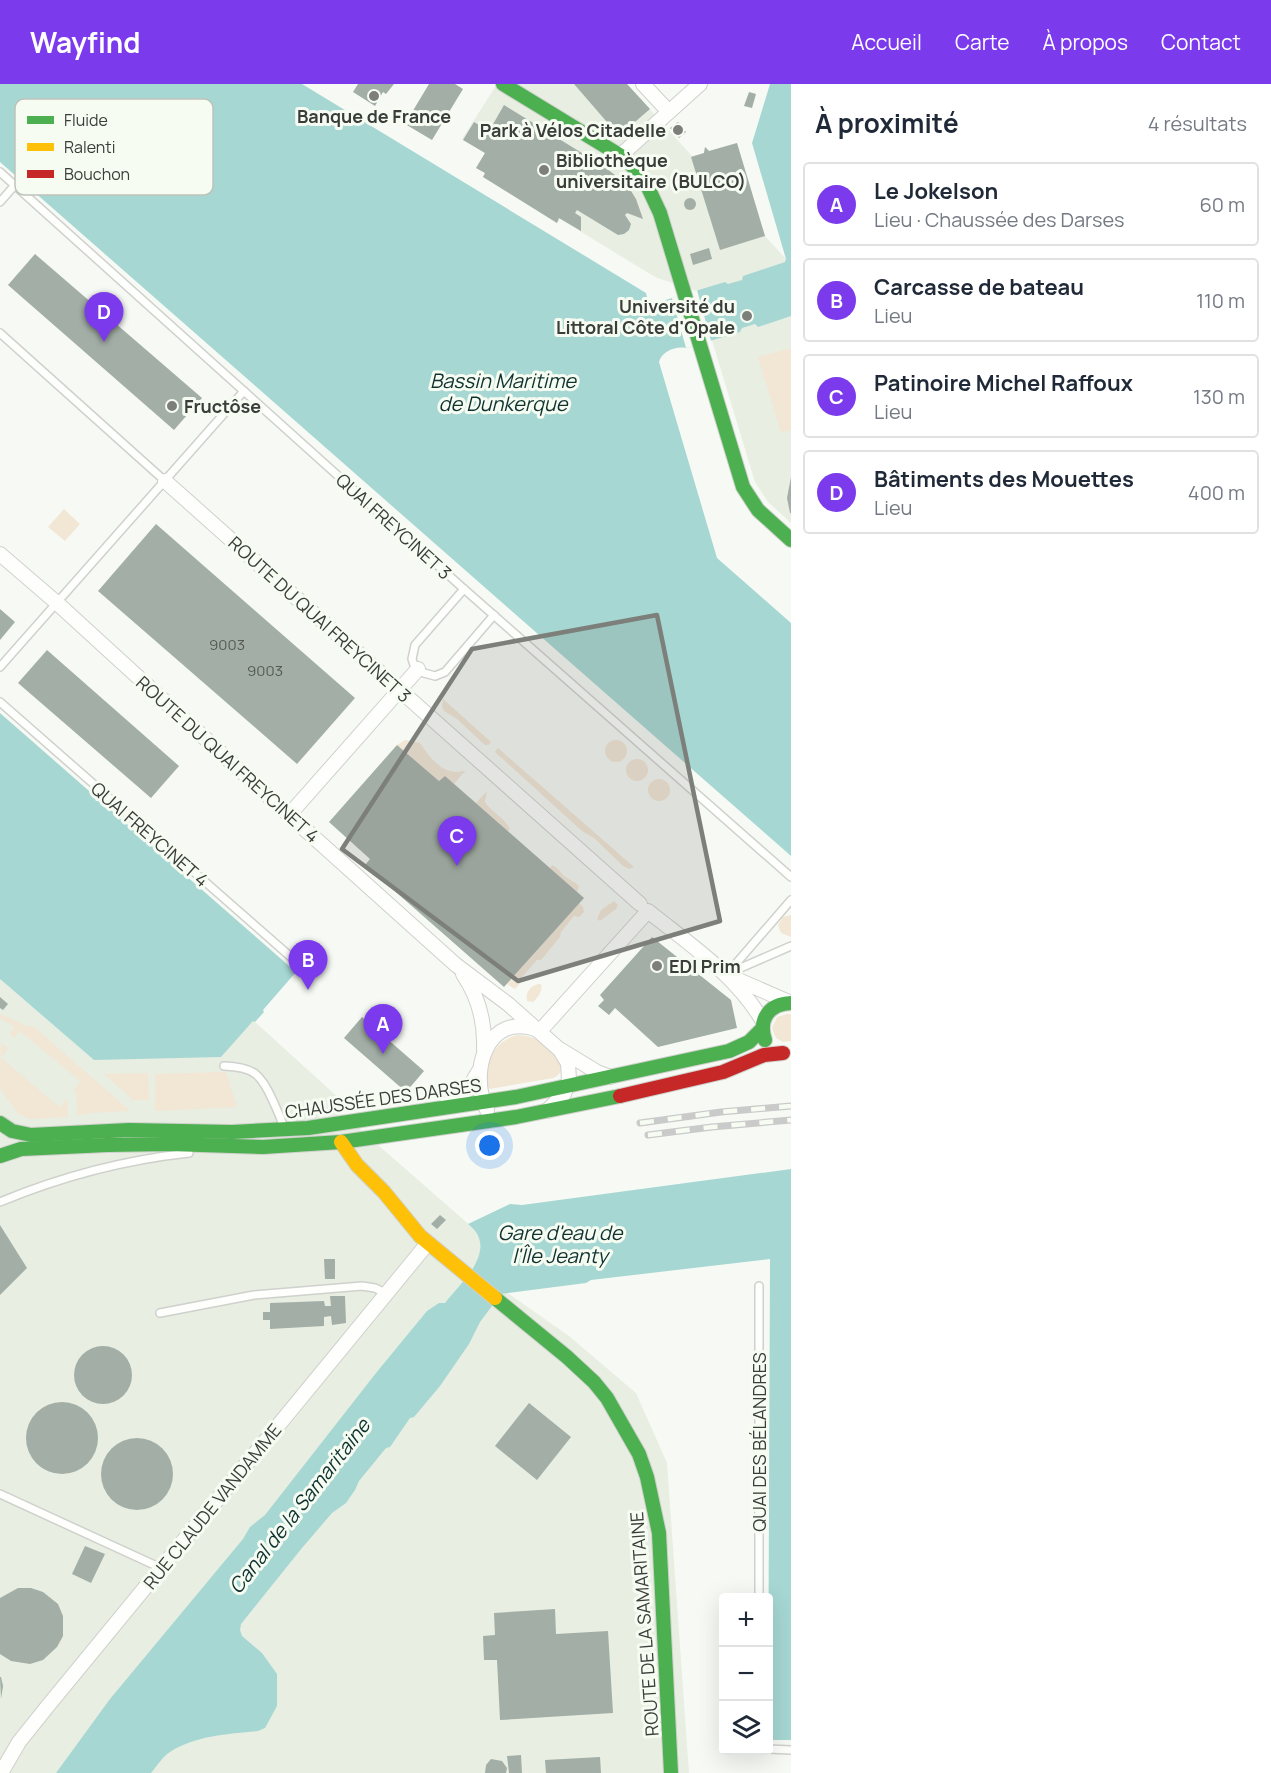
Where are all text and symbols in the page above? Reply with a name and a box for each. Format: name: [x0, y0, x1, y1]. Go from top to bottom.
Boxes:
text: Wayfind: [30, 23, 140, 61]
text: Accueil: [851, 28, 922, 56]
text: Carte: [955, 28, 1009, 56]
text: À propos: [1042, 28, 1128, 56]
text: Contact: [1161, 28, 1241, 56]
marker: Banque de France: [367, 89, 381, 103]
legend: [15, 99, 213, 195]
place label: Banque de France: [297, 104, 451, 128]
text: À proximité: [815, 105, 959, 141]
text: Fluide: [64, 109, 108, 131]
text: 4 résultats: [1148, 110, 1247, 137]
place label: Park à Vélos Citadelle: [480, 118, 666, 142]
marker: Park à Vélos Citadelle: [671, 123, 685, 137]
text: Ralenti: [64, 136, 115, 158]
place label: Bibliothèque universitaire (BULCO): [556, 148, 746, 193]
text: Bouchon: [64, 163, 130, 185]
marker: Bibliothèque universitaire (BULCO): [537, 163, 551, 177]
text: Le Jokelson: [874, 176, 998, 206]
text: A: [830, 191, 843, 218]
text: 60 m: [1199, 191, 1245, 218]
text: Lieu · Chaussée des Darses: [874, 206, 1125, 233]
text: Carcasse de bateau: [874, 272, 1084, 302]
text: B: [830, 287, 843, 314]
text: 110 m: [1196, 287, 1245, 314]
pin: D: [84, 292, 124, 342]
place label: Université du Littoral Côte d'Opale: [556, 294, 735, 339]
text: Lieu: [874, 302, 912, 329]
marker: Université du Littoral Côte d'Opale: [740, 309, 754, 323]
water label: Bassin Maritime de Dunkerque: [430, 367, 577, 417]
text: Patinoire Michel Raffoux: [874, 368, 1133, 398]
text: C: [829, 383, 844, 410]
text: 130 m: [1193, 383, 1245, 410]
place label: Fructôse: [184, 394, 261, 418]
text: Lieu: [874, 398, 912, 425]
marker: Fructôse: [165, 399, 179, 413]
text: Bâtiments des Mouettes: [874, 464, 1134, 494]
street label: QUAI FREYCINET 3: [331, 468, 457, 584]
text: D: [829, 479, 844, 506]
text: 400 m: [1188, 479, 1245, 506]
text: Lieu: [874, 494, 912, 521]
street label: ROUTE DU QUAI FREYCINET 3: [224, 531, 416, 707]
house number: 9003: [209, 634, 245, 655]
house number: 9003: [247, 660, 283, 681]
street label: ROUTE DU QUAI FREYCINET 4: [132, 671, 324, 847]
street label: QUAI FREYCINET 4: [87, 777, 213, 891]
pin: C: [438, 816, 476, 866]
pin: B: [288, 940, 328, 990]
place label: EDI Prim: [669, 954, 741, 978]
marker: EDI Prim: [650, 959, 664, 973]
pin: A: [364, 1004, 403, 1054]
street label: CHAUSSÉE DES DARSES: [283, 1072, 483, 1124]
your location: [475, 1131, 504, 1160]
water label: Gare d'eau de l'Île Jeanty: [498, 1219, 624, 1269]
street label: QUAI DES BÉLANDRES: [747, 1352, 771, 1532]
water label: Canal de la Samaritaine: [222, 1412, 377, 1599]
street label: RUE CLAUDE VANDAMME: [138, 1418, 286, 1594]
street label: ROUTE DE LA SAMARITAINE: [624, 1511, 664, 1737]
map controls: [719, 1593, 773, 1755]
button: +: [719, 1593, 773, 1647]
button: −: [719, 1647, 773, 1701]
button: layers: [719, 1701, 773, 1755]

